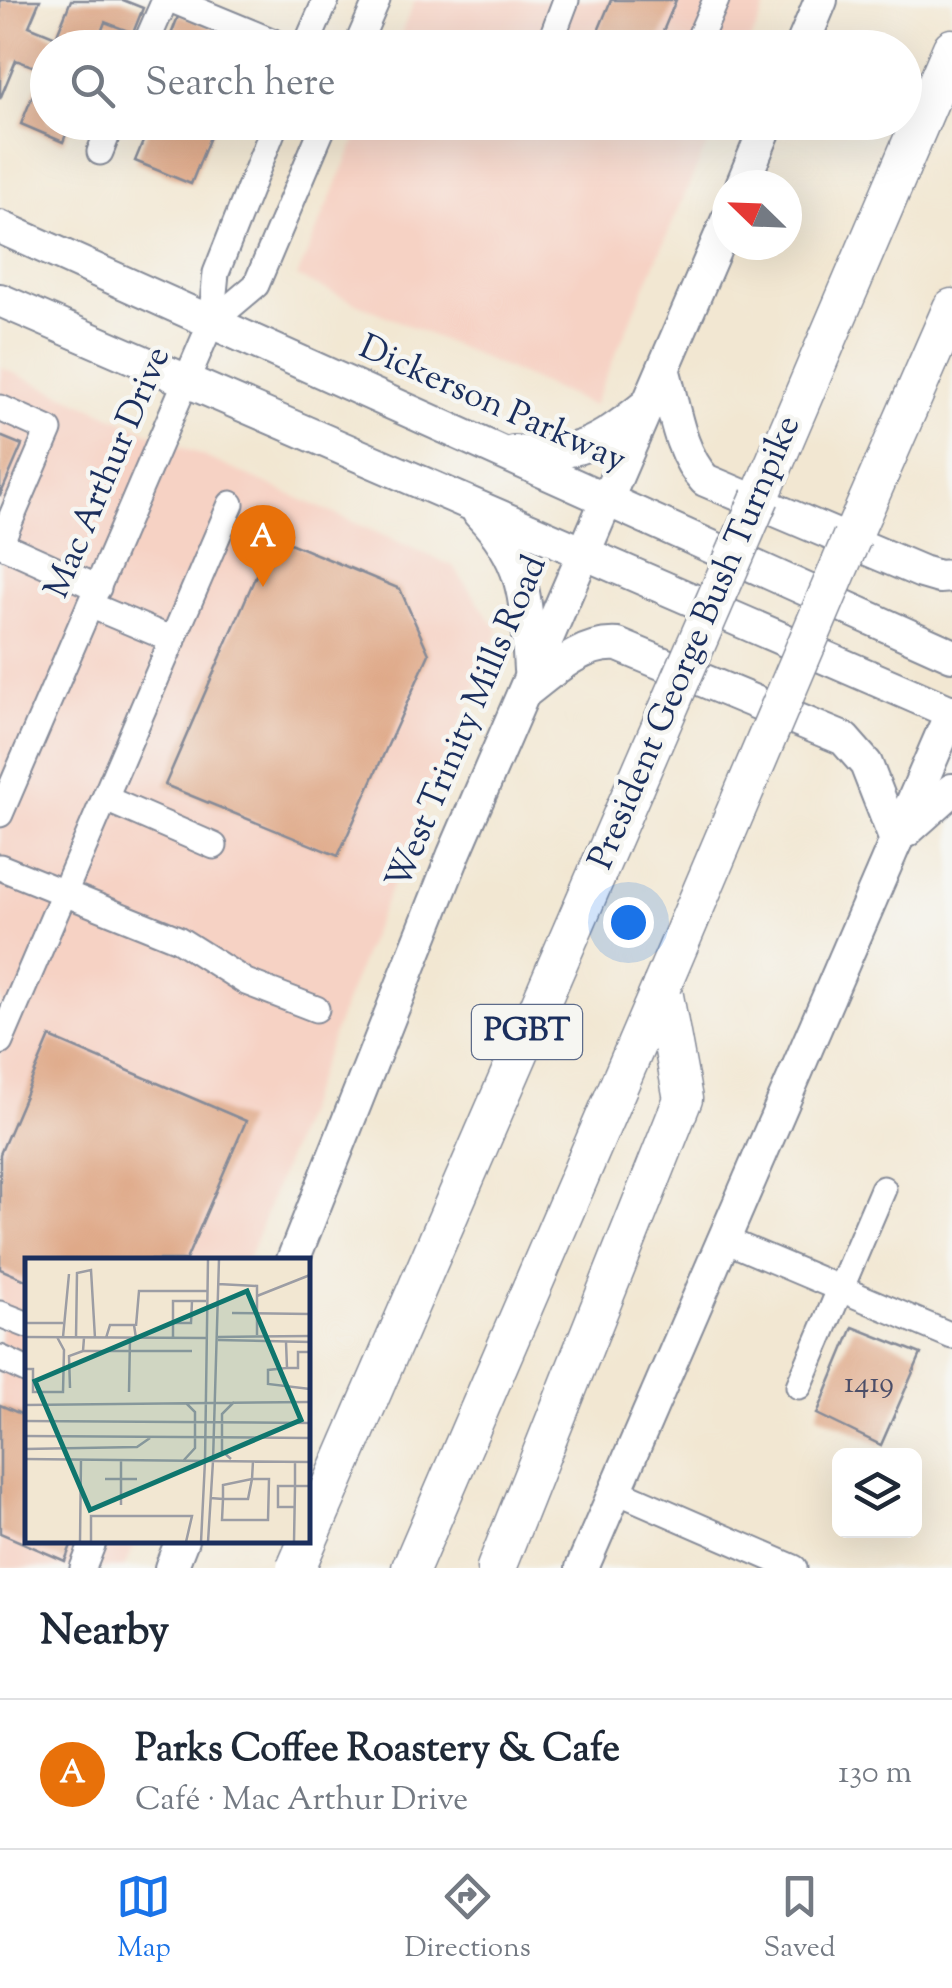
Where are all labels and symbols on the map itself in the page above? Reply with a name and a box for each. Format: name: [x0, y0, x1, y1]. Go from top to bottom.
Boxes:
north arrow: [712, 170, 802, 260]
street label: Dickerson Parkway: [350, 323, 634, 487]
street label: Mac Arthur Drive: [33, 339, 185, 607]
street label: President George Bush Turnpike: [577, 408, 815, 878]
pin: A: [230, 504, 296, 587]
street label: West Trinity Mills Road: [375, 548, 562, 898]
your location: [603, 897, 654, 948]
road number: PGBT: [472, 1005, 582, 1059]
inset map: [25, 1258, 310, 1543]
house number: 1419: [844, 1363, 894, 1406]

